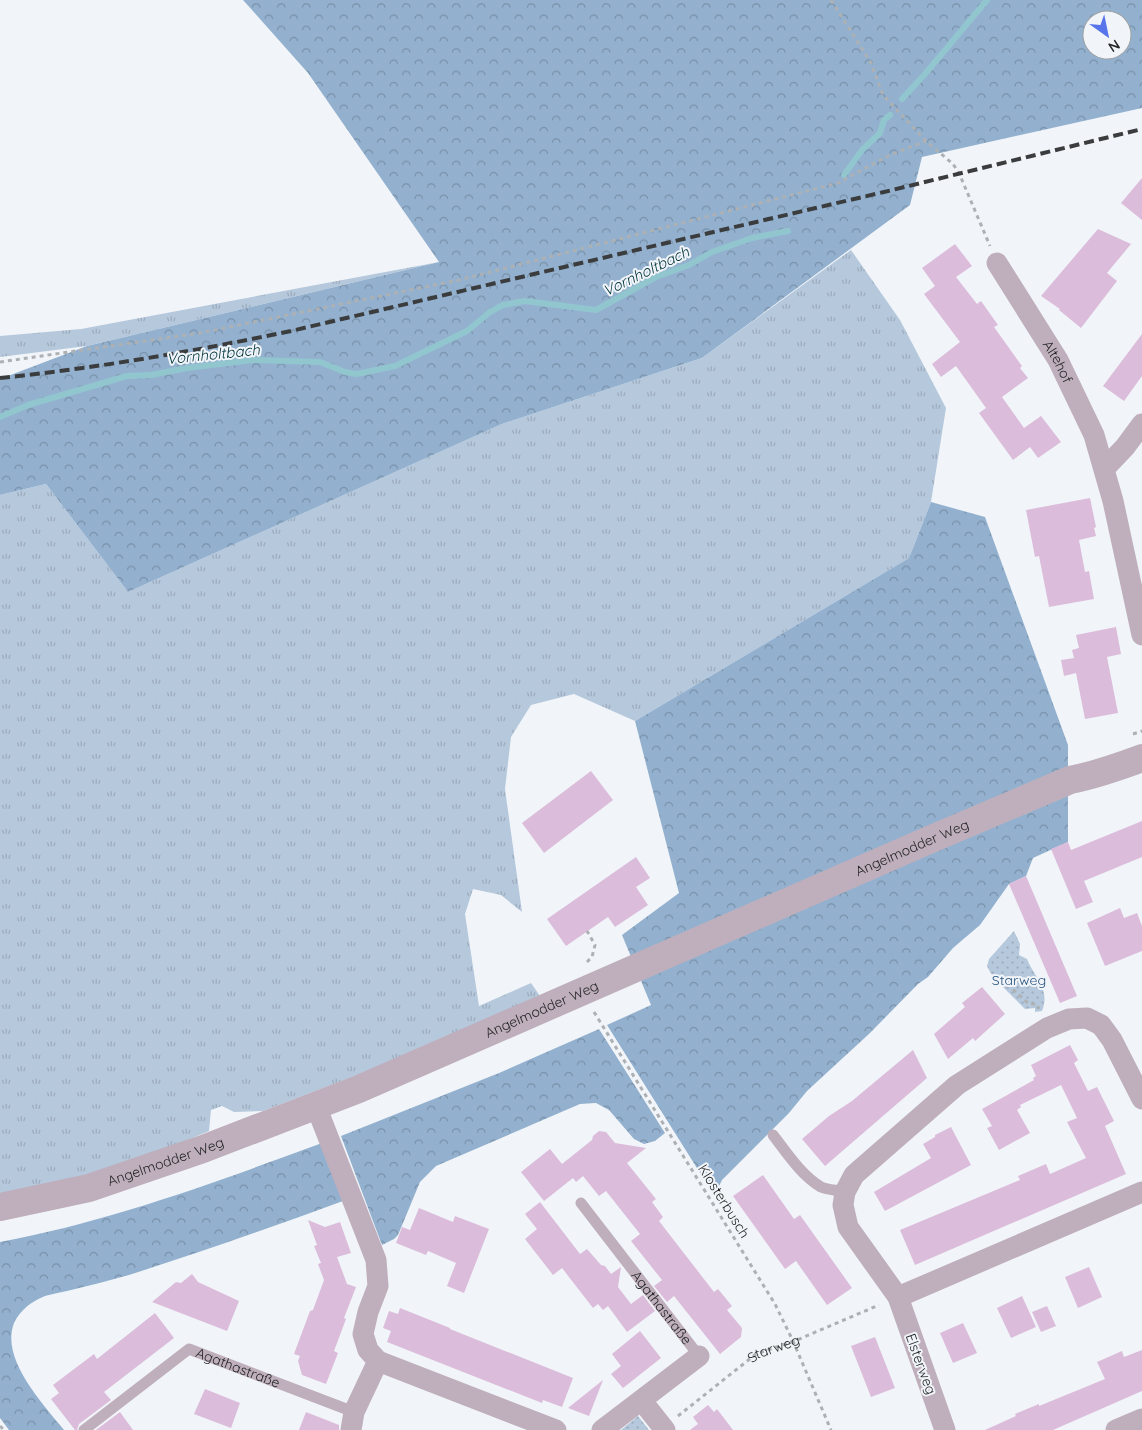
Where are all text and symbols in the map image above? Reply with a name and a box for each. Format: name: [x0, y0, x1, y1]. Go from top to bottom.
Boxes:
north arrow: [1082, 10, 1132, 60]
text: N: [1105, 36, 1123, 56]
water label: Vornholtbach: [600, 242, 693, 300]
street label: Altehof: [1039, 337, 1077, 386]
water label: Vornholtbach: [165, 340, 261, 368]
street label: Angelmodder Weg: [852, 815, 972, 880]
park label: Starweg: [992, 971, 1046, 989]
street label: Angelmodder Weg: [482, 977, 601, 1042]
street label: Angelmodder Weg: [105, 1133, 226, 1190]
street label: Klosterbusch: [694, 1161, 754, 1241]
street label: Agathastraße: [627, 1267, 696, 1348]
street label: Starweg: [744, 1331, 802, 1367]
street label: Elsterweg: [902, 1331, 940, 1397]
street label: Agathastraße: [193, 1343, 283, 1392]

